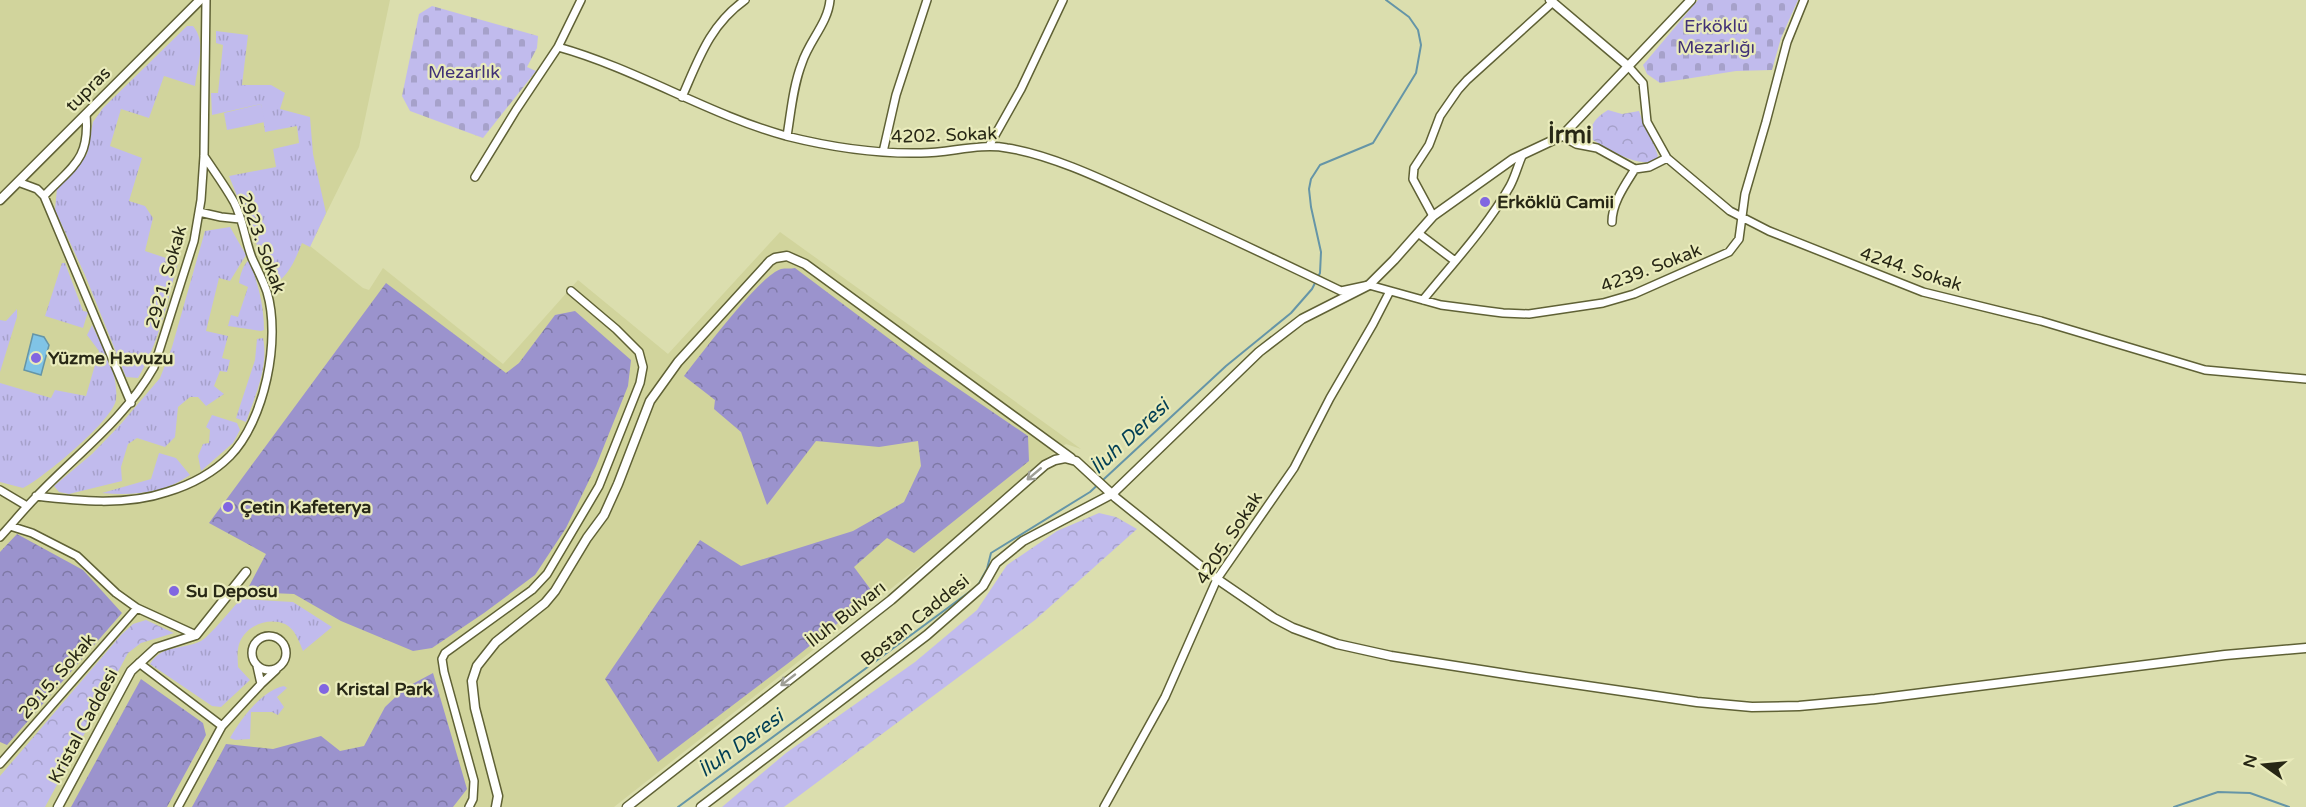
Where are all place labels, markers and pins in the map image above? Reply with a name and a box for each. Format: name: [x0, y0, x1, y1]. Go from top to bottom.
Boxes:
place label: Erköklü Camii: [1497, 191, 1614, 213]
marker: Erköklü Camii: [1478, 195, 1492, 209]
place label: Yüzme Havuzu: [48, 347, 174, 369]
marker: Yüzme Havuzu: [29, 351, 43, 365]
place label: Çetin Kafeterya: [240, 496, 371, 518]
marker: Çetin Kafeterya: [221, 500, 235, 514]
place label: Su Deposu: [186, 580, 278, 602]
marker: Su Deposu: [167, 584, 181, 598]
place label: Kristal Park: [336, 678, 433, 700]
marker: Kristal Park: [317, 682, 331, 696]

